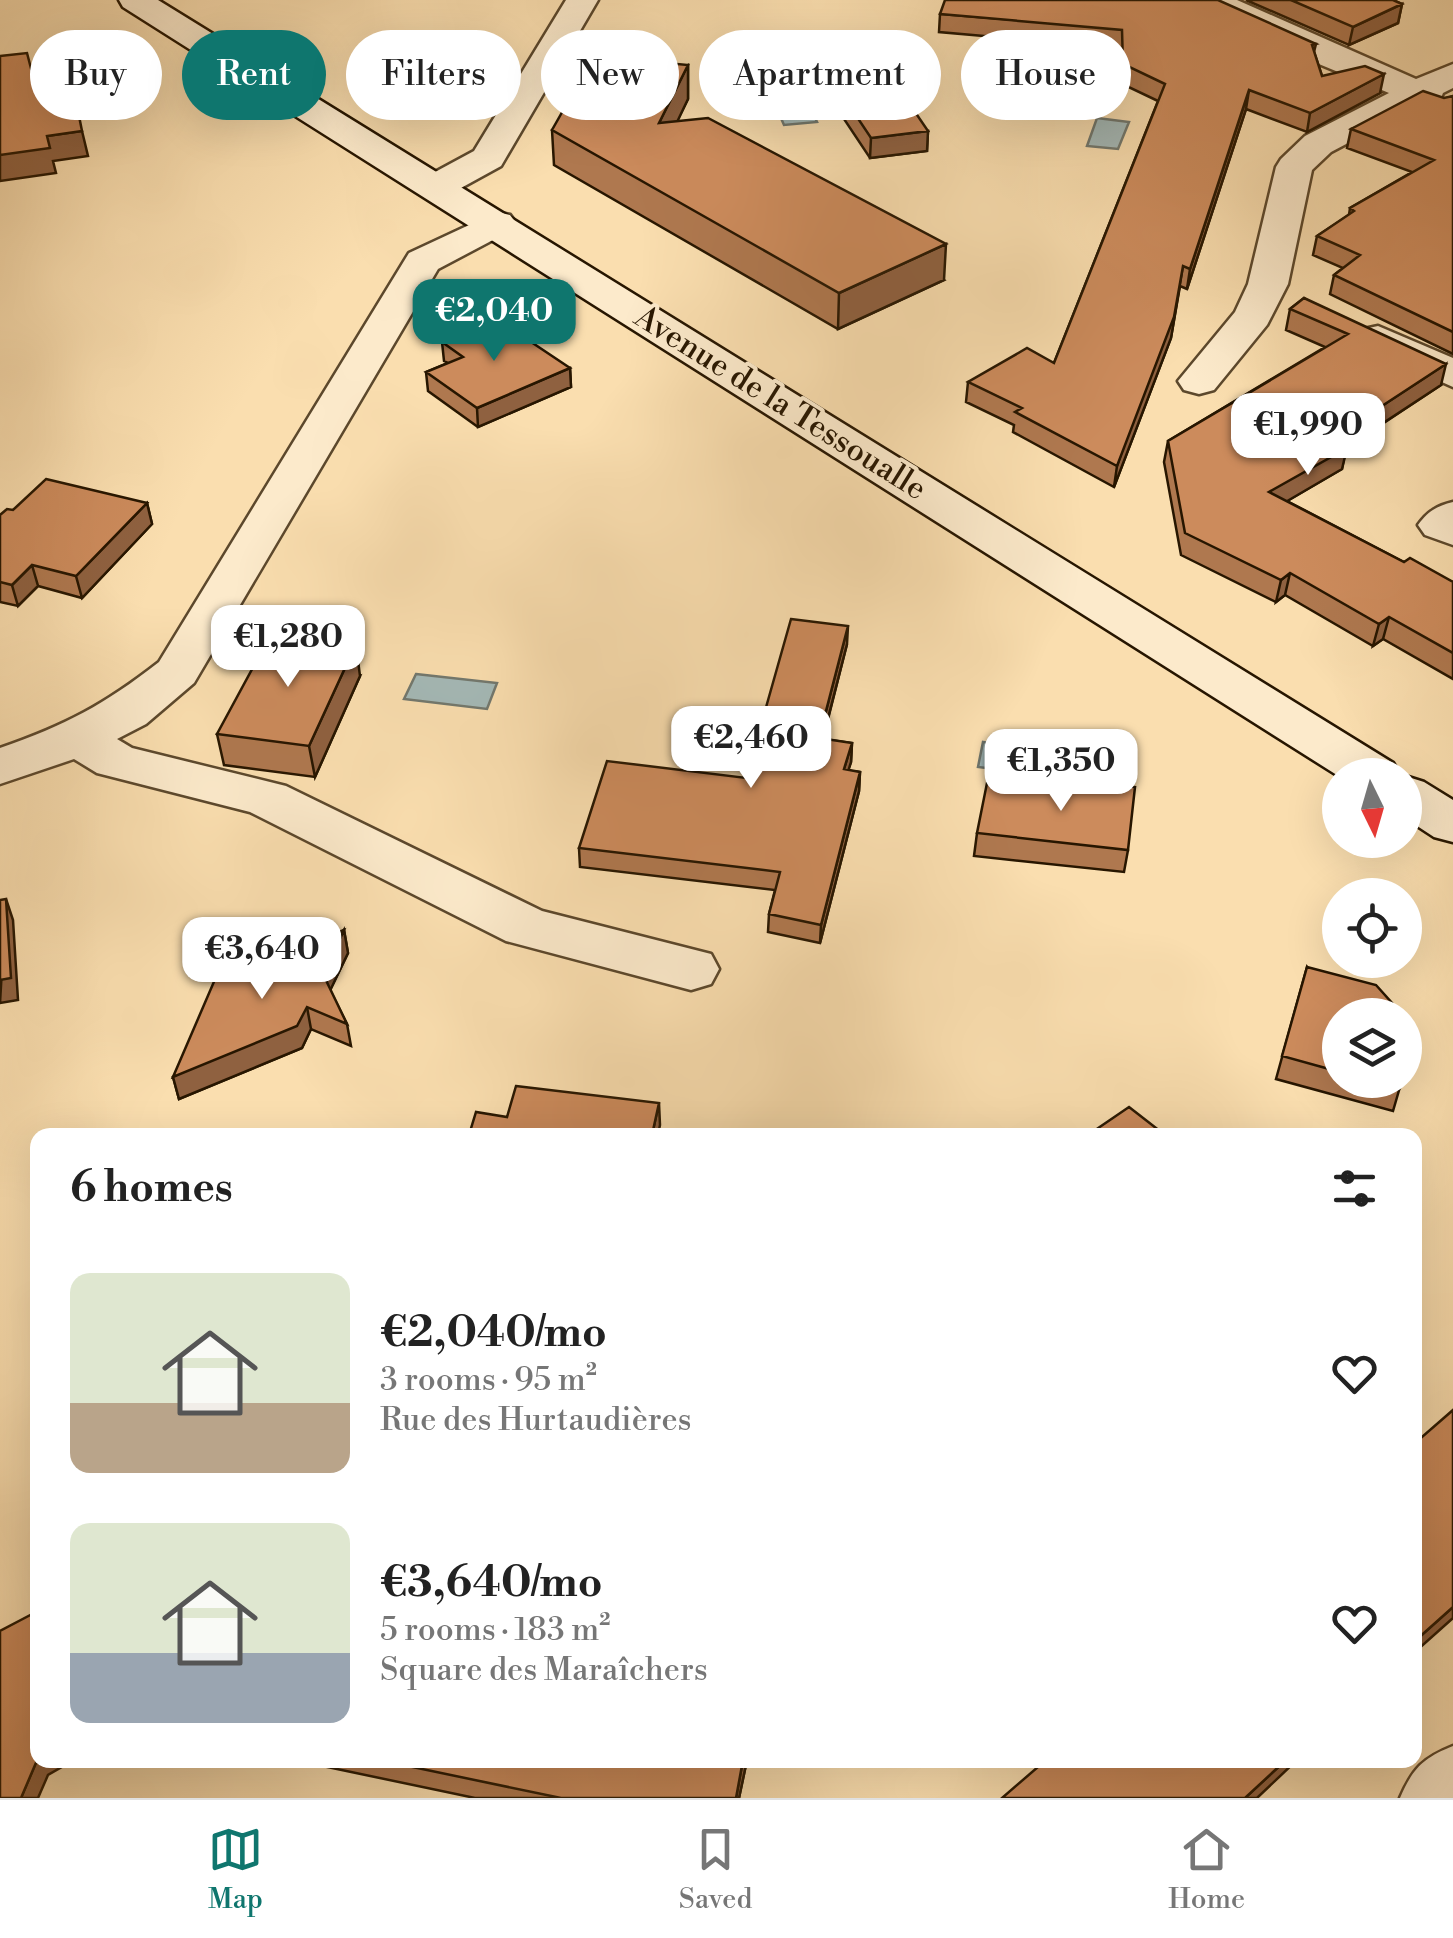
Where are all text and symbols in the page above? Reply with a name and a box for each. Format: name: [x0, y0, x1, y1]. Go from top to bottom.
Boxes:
chip: Buy: [30, 30, 162, 120]
chip: Rent: [182, 30, 326, 120]
chip: Filters: [346, 30, 521, 120]
chip: New: [541, 30, 679, 120]
chip: Apartment: [699, 30, 941, 120]
chip: House: [961, 30, 1131, 120]
pin: €2,040: [413, 279, 575, 364]
text: €2,040: [435, 291, 553, 331]
street label: Avenue de la Tessoualle: [626, 296, 934, 509]
pin: €1,990: [1227, 393, 1389, 478]
text: €1,990: [1253, 405, 1363, 445]
pin: €1,280: [207, 605, 369, 690]
text: €1,280: [233, 617, 343, 657]
pin: €2,460: [670, 706, 832, 791]
text: €2,460: [693, 718, 809, 758]
pin: €1,350: [980, 729, 1142, 814]
text: €1,350: [1007, 741, 1115, 781]
north arrow: [1322, 758, 1422, 858]
map controls: [1322, 758, 1422, 1098]
button: locate: [1322, 878, 1422, 978]
pin: €3,640: [181, 917, 343, 1002]
text: €3,640: [204, 929, 320, 969]
button: layers: [1322, 998, 1422, 1098]
icon: filters: [1327, 1161, 1382, 1216]
text: 6 homes: [70, 1162, 233, 1215]
text: €2,040/mo: [380, 1307, 607, 1360]
icon: home: [150, 1313, 270, 1433]
icon: heart: [1327, 1346, 1382, 1401]
text: 3 rooms · 95 m²: [380, 1360, 597, 1400]
text: Rue des Hurtaudières: [380, 1400, 692, 1440]
text: €3,640/mo: [380, 1557, 602, 1610]
icon: home: [150, 1563, 270, 1683]
icon: heart: [1327, 1596, 1382, 1651]
text: 5 rooms · 183 m²: [380, 1610, 610, 1650]
text: Square des Maraîchers: [380, 1650, 708, 1690]
tab: Map: [208, 1822, 263, 1917]
tab: Saved: [679, 1822, 752, 1917]
tab: Home: [1168, 1822, 1245, 1917]

